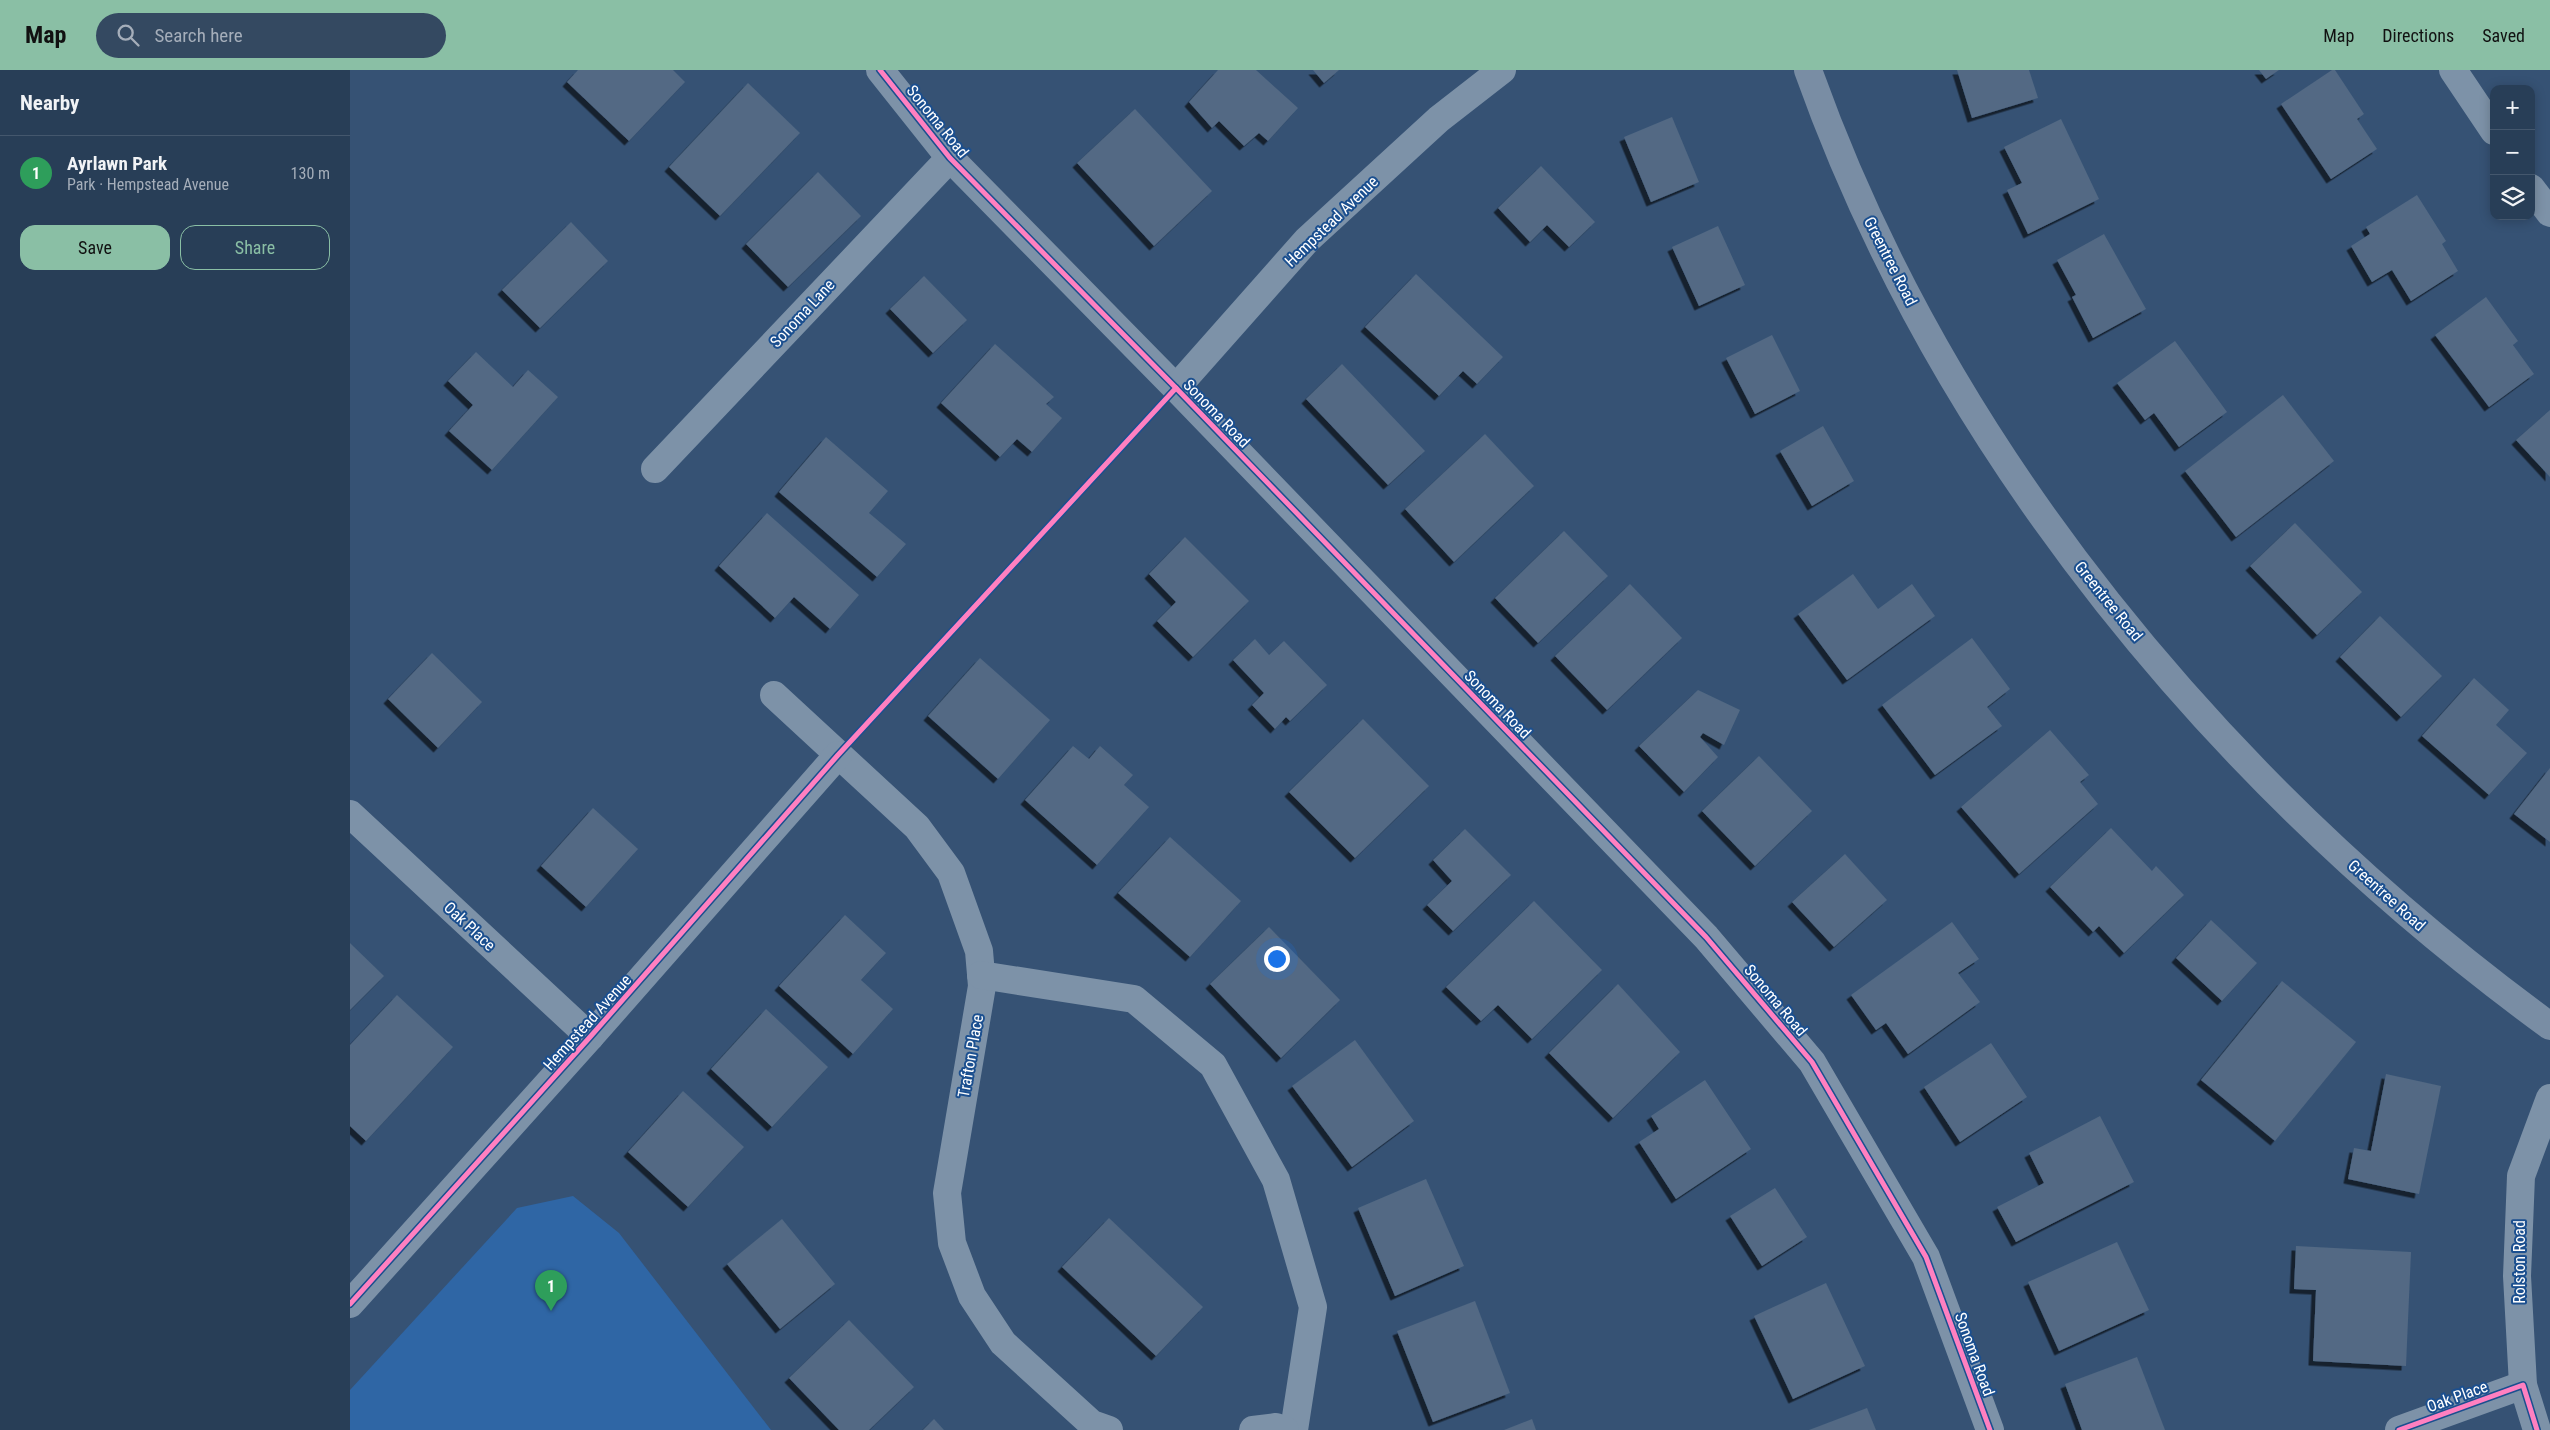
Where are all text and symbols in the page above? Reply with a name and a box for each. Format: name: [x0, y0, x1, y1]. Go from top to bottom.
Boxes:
search box: [96, 13, 446, 58]
text: Map: [25, 21, 66, 49]
icon: search: [114, 21, 142, 49]
text: Search here: [154, 24, 243, 47]
text: Map: [2323, 25, 2354, 46]
text: Directions: [2382, 25, 2454, 46]
text: Saved: [2482, 25, 2525, 46]
street label: Sonoma Road: [903, 81, 973, 161]
map controls: [2490, 85, 2535, 220]
button: +: [2490, 85, 2535, 130]
text: Nearby: [20, 91, 79, 115]
button: −: [2490, 130, 2535, 175]
text: Ayrlawn Park: [67, 152, 167, 175]
text: 1: [32, 164, 40, 183]
text: 130 m: [291, 164, 330, 183]
street label: Hempstead Avenue: [1281, 172, 1382, 271]
text: Park · Hempstead Avenue: [67, 175, 229, 194]
button: layers: [2490, 175, 2535, 220]
street label: Greentree Road: [1860, 214, 1921, 309]
button: Save: [20, 225, 170, 270]
button: Share: [180, 225, 330, 270]
street label: Sonoma Lane: [766, 275, 839, 351]
street label: Sonoma Road: [1179, 375, 1254, 451]
street label: Greentree Road: [2071, 558, 2147, 645]
street label: Sonoma Road: [1460, 666, 1535, 742]
street label: Greentree Road: [2344, 856, 2429, 935]
street label: Oak Place: [440, 898, 499, 955]
your location: [1264, 946, 1290, 972]
street label: Sonoma Road: [1740, 961, 1811, 1040]
street label: Hempstead Avenue: [539, 971, 635, 1074]
street label: Trafton Place: [954, 1013, 987, 1099]
street label: Rolston Road: [2510, 1220, 2529, 1304]
pin: 1: [535, 1270, 567, 1311]
street label: Sonoma Road: [1951, 1310, 1998, 1399]
street label: Oak Place: [2424, 1377, 2490, 1416]

